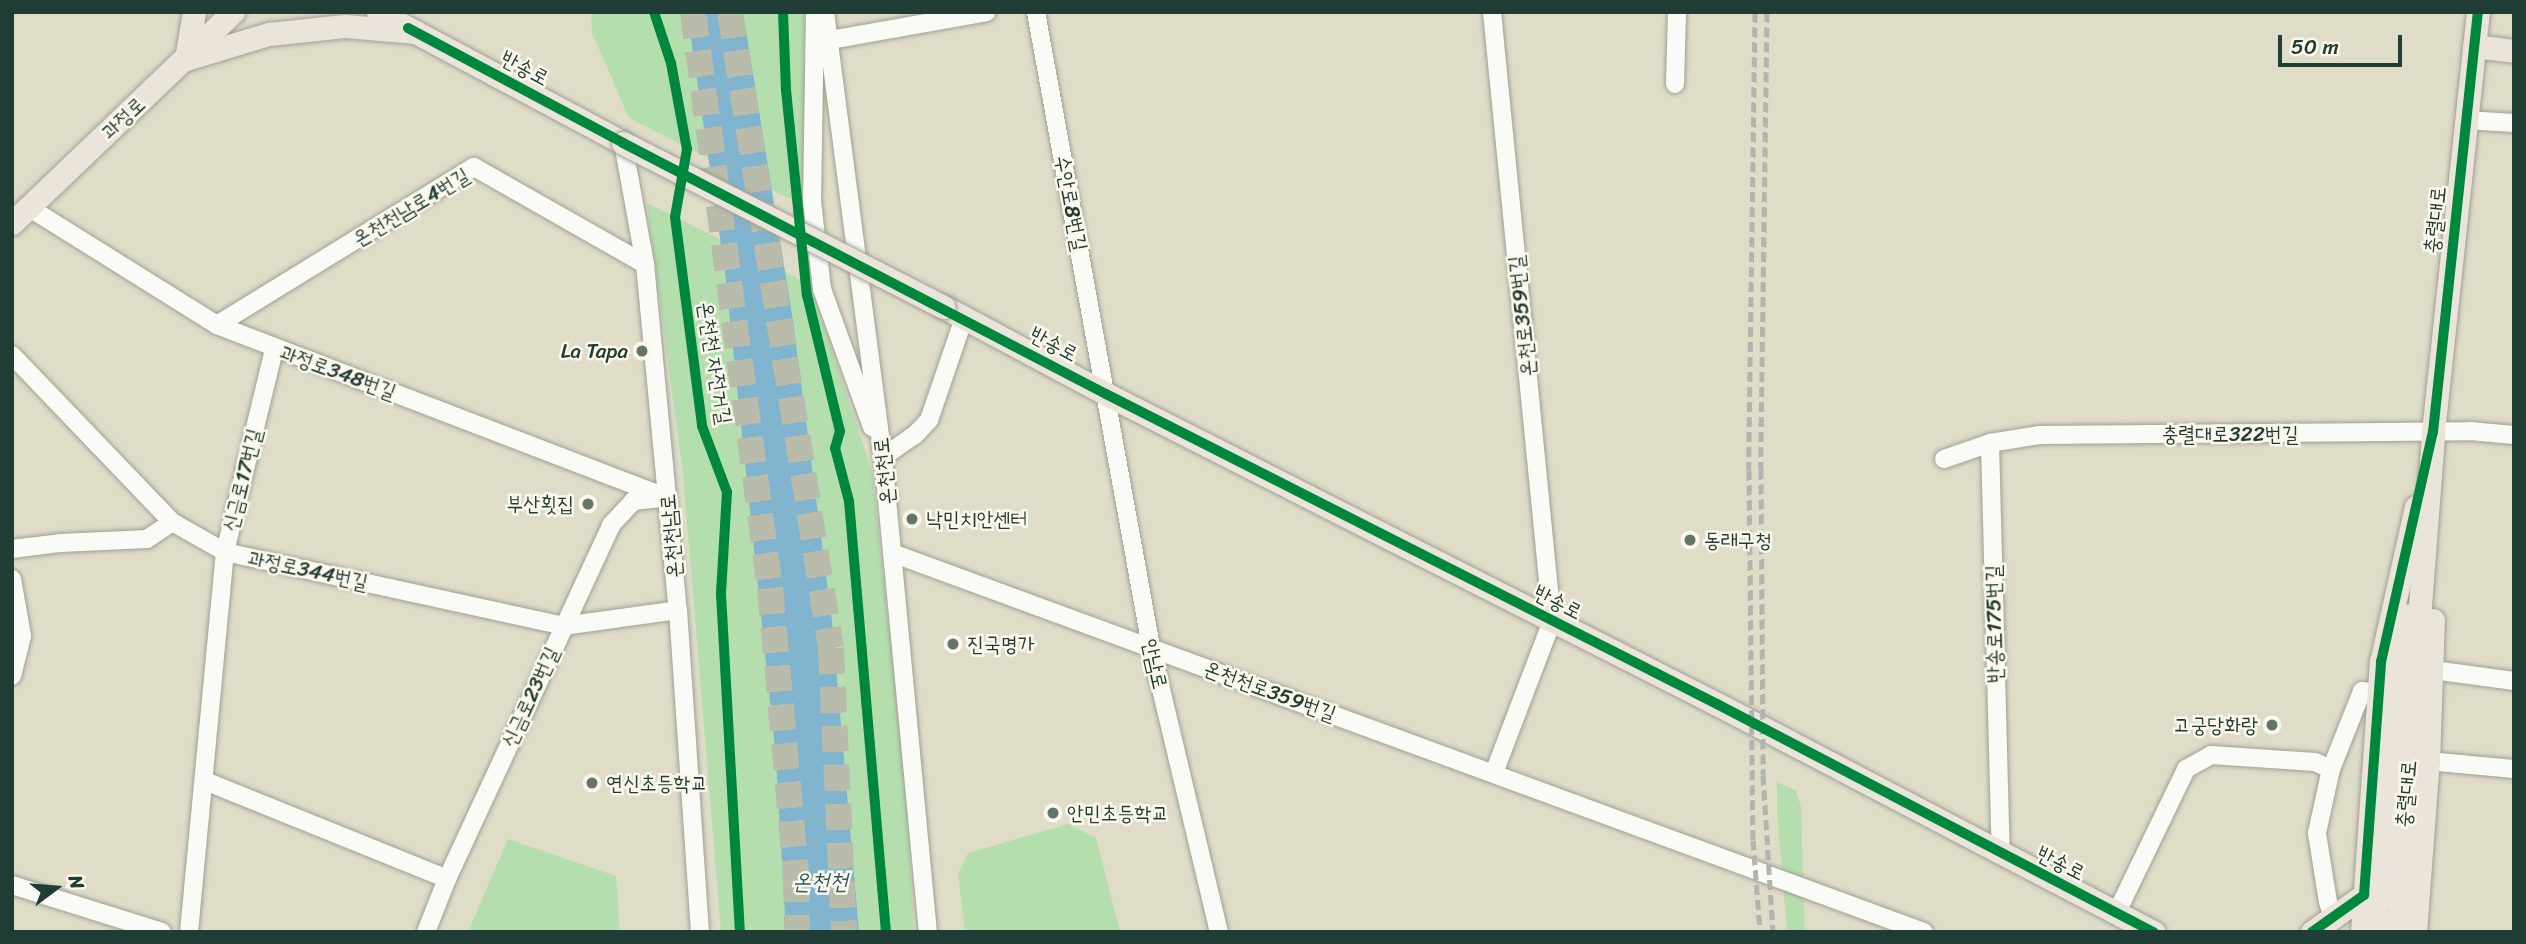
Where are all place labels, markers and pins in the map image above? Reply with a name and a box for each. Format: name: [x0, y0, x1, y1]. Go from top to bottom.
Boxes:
place label: La Tapa: [560, 338, 628, 364]
marker: La Tapa: [634, 343, 650, 359]
place label: 부산횟집: [506, 491, 574, 517]
marker: 부산횟집: [580, 496, 596, 512]
place label: 낙민치안센터: [926, 506, 1027, 532]
marker: 낙민치안센터: [904, 511, 920, 527]
place label: 동래구청: [1704, 527, 1772, 553]
marker: 동래구청: [1682, 532, 1698, 548]
place label: 진국명가: [967, 631, 1035, 657]
marker: 진국명가: [945, 636, 961, 652]
place label: 고궁당화랑: [2174, 712, 2258, 738]
marker: 고궁당화랑: [2264, 717, 2280, 733]
place label: 연신초등학교: [606, 770, 707, 796]
marker: 연신초등학교: [584, 775, 600, 791]
place label: 안민초등학교: [1067, 800, 1168, 826]
marker: 안민초등학교: [1045, 805, 1061, 821]

